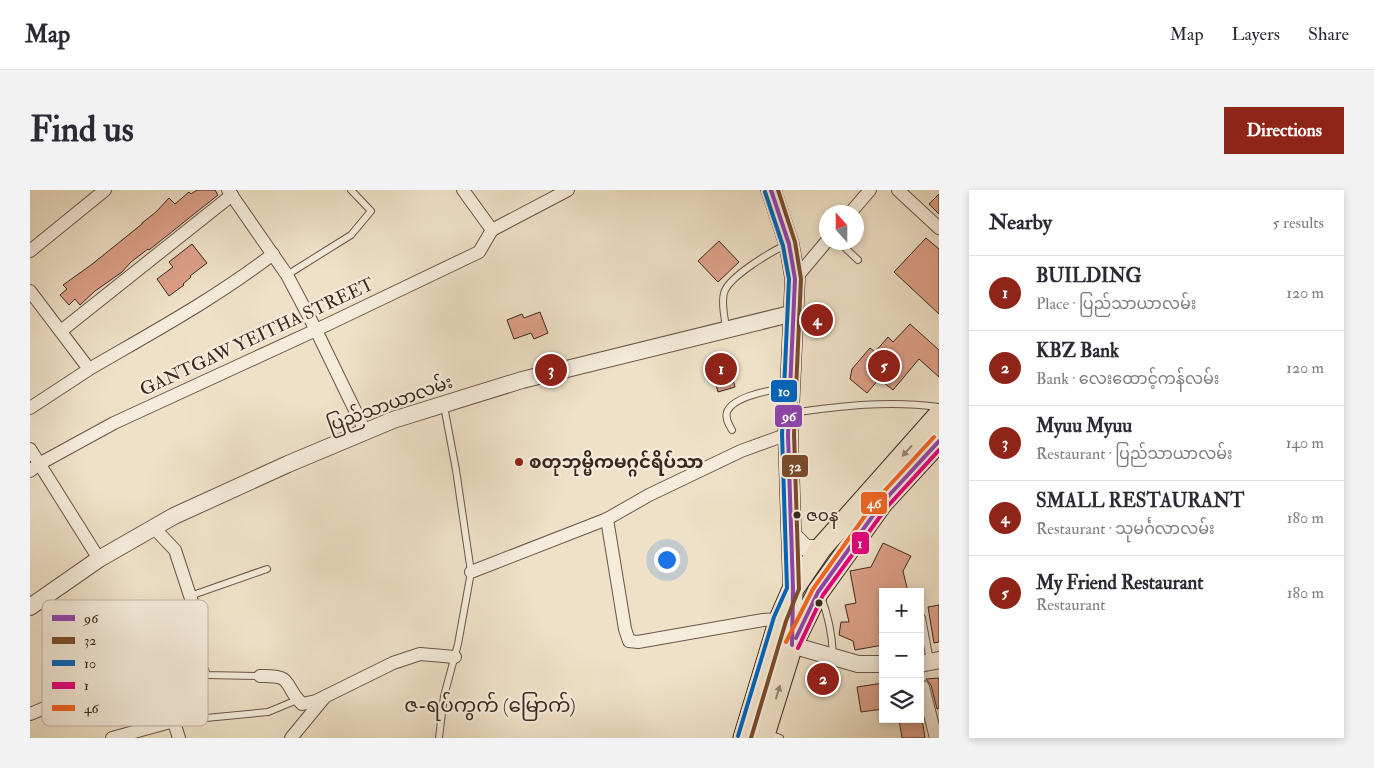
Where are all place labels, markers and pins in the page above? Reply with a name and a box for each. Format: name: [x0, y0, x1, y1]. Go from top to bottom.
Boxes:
pin: 4: [801, 301, 833, 339]
pin: 5: [868, 347, 900, 385]
pin: 1: [705, 350, 737, 388]
pin: 3: [535, 351, 567, 389]
place label: စတုဘုမ္မိကမဂ္ဂင်ရိပ်သာ: [529, 450, 703, 477]
marker: စတုဘုမ္မိကမဂ္ဂင်ရိပ်သာ: [513, 456, 525, 468]
place label: ဇ၀န: [806, 505, 839, 529]
marker: ဇ၀န: [792, 510, 802, 520]
unlabelled marker: [814, 598, 824, 608]
pin: 2: [807, 660, 839, 698]

